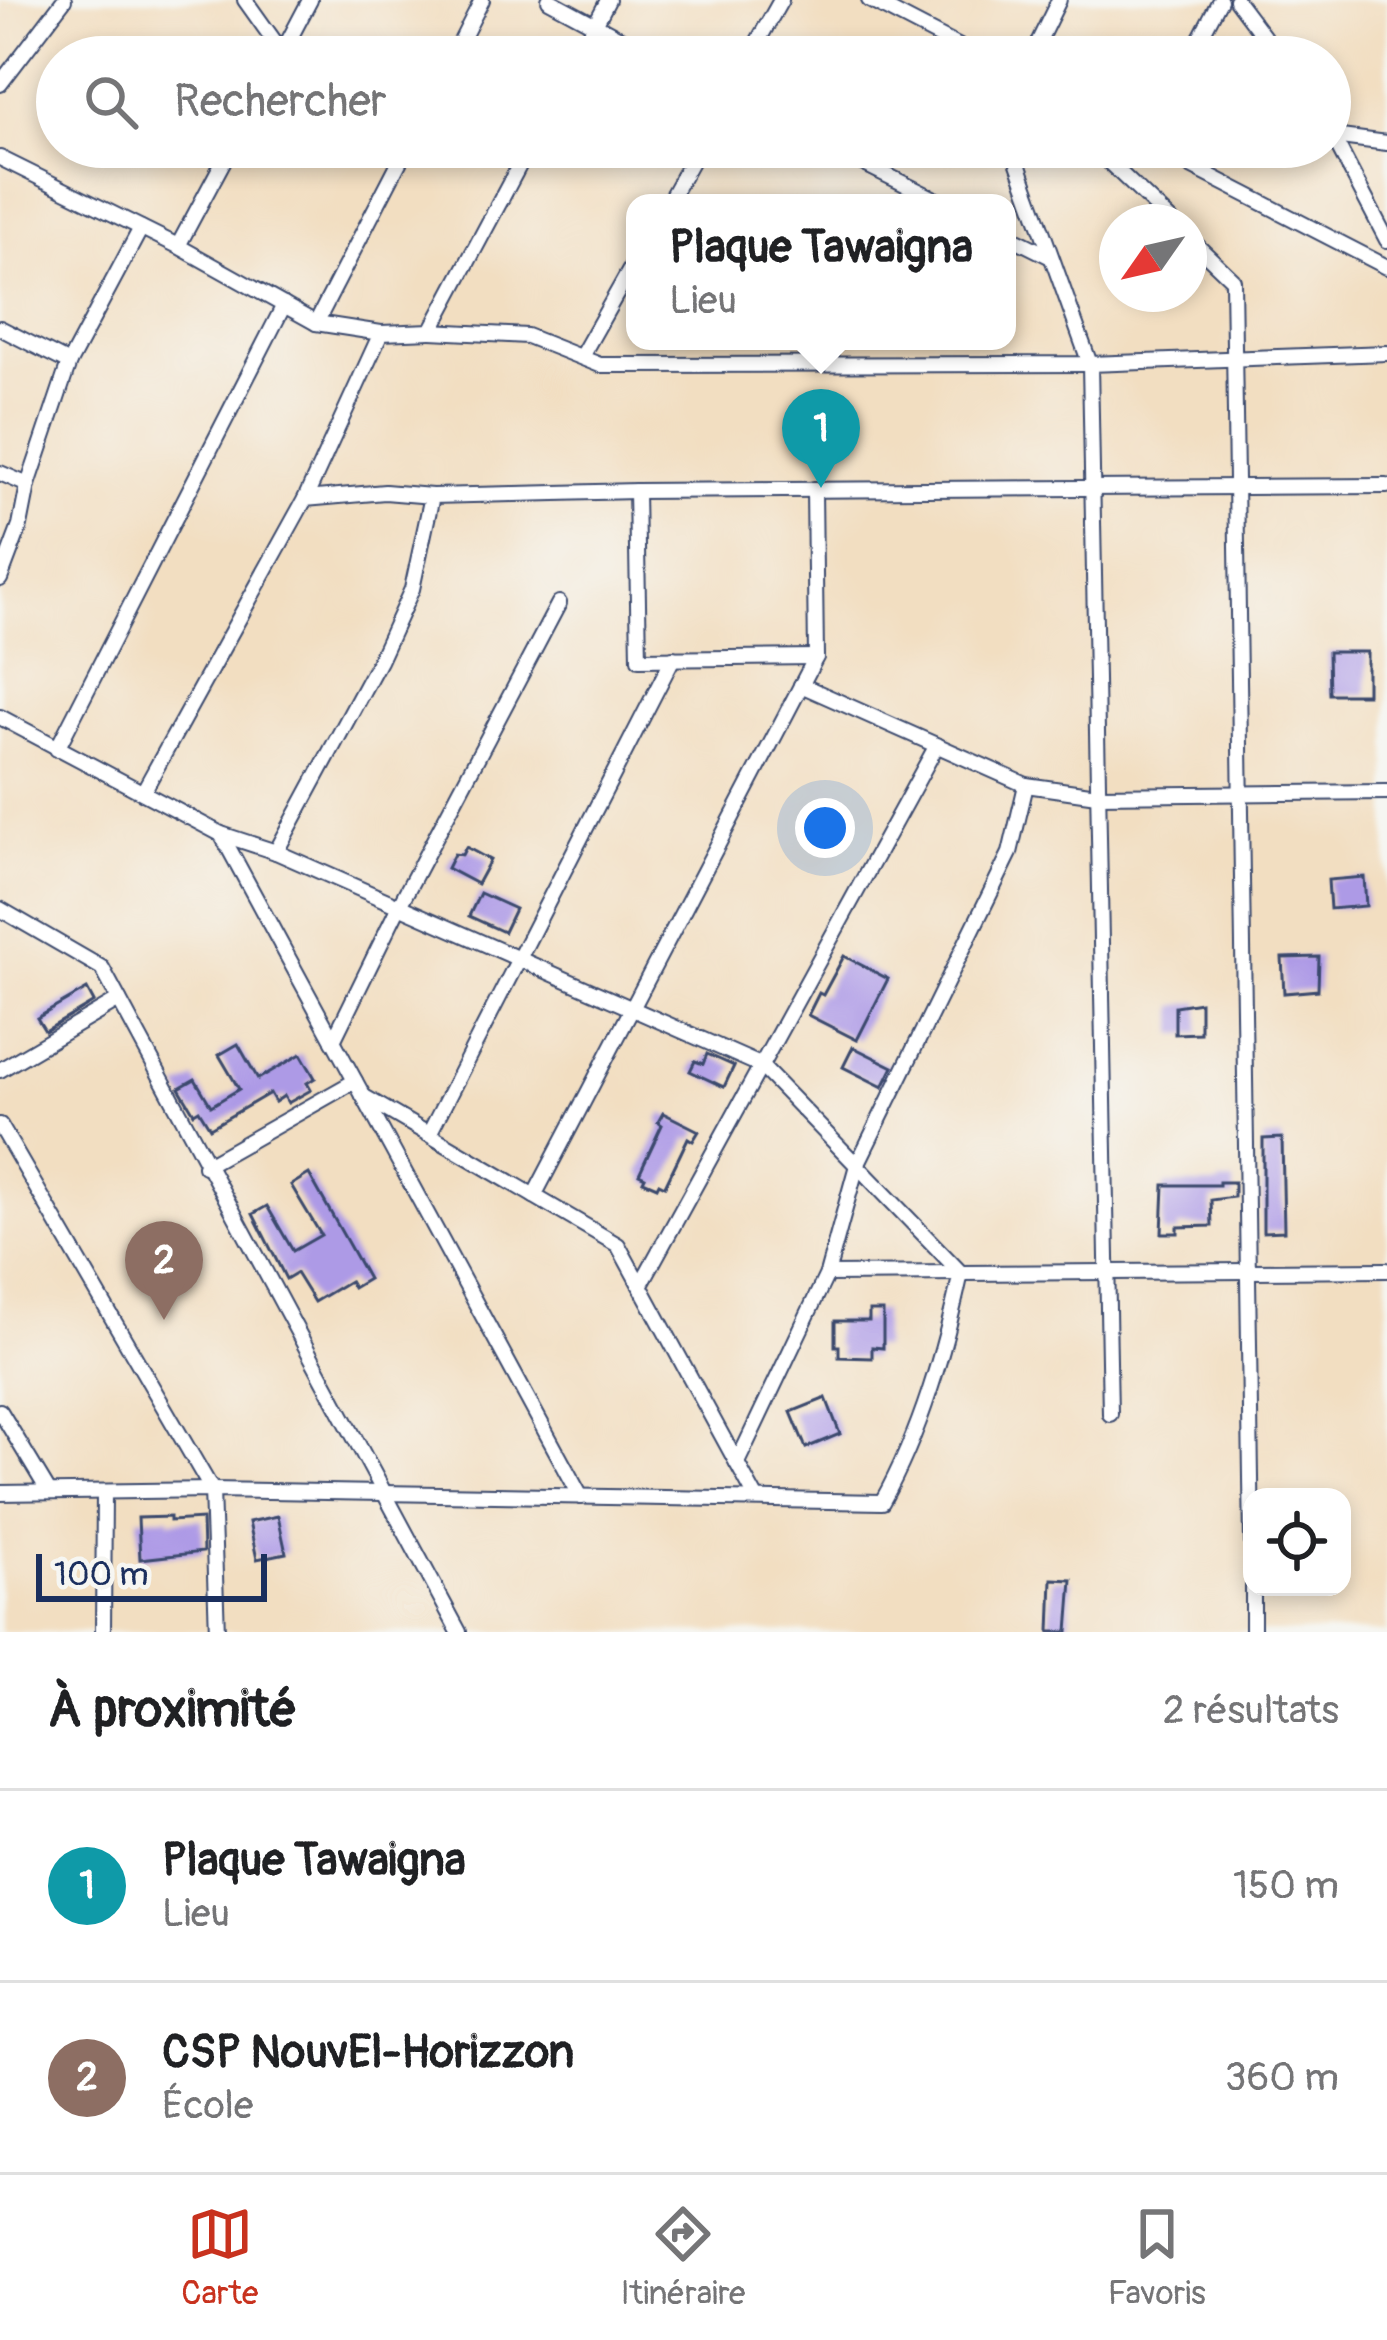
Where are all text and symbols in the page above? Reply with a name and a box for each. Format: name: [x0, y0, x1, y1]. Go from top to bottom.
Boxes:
search box: [36, 36, 1351, 168]
icon: search: [78, 69, 144, 135]
text: Rechercher: [174, 74, 387, 130]
popup: [626, 194, 1016, 350]
north arrow: [1099, 204, 1207, 312]
text: Plaque Tawaigna: [669, 220, 973, 276]
text: Lieu: [669, 276, 737, 325]
pin: 1: [782, 389, 860, 488]
your location: [795, 798, 855, 858]
pin: 2: [125, 1221, 203, 1320]
map controls: [1243, 1488, 1351, 1596]
button: locate: [1243, 1488, 1351, 1596]
scale bar: [36, 1548, 267, 1601]
text: 100 m: [54, 1554, 148, 1595]
text: À proximité: [48, 1678, 297, 1742]
text: 2 résultats: [1163, 1686, 1339, 1735]
text: Plaque Tawaigna: [162, 1833, 466, 1889]
text: 1: [79, 1861, 95, 1910]
text: 150 m: [1233, 1861, 1339, 1910]
text: Lieu: [162, 1889, 230, 1938]
text: CSP NouvEl-Horizzon: [162, 2025, 574, 2081]
text: 2: [76, 2053, 98, 2102]
text: 360 m: [1225, 2053, 1339, 2102]
text: École: [162, 2081, 253, 2130]
tab: Carte: [181, 2201, 258, 2314]
tab: Itinéraire: [621, 2201, 745, 2314]
tab: Favoris: [1108, 2201, 1206, 2314]

